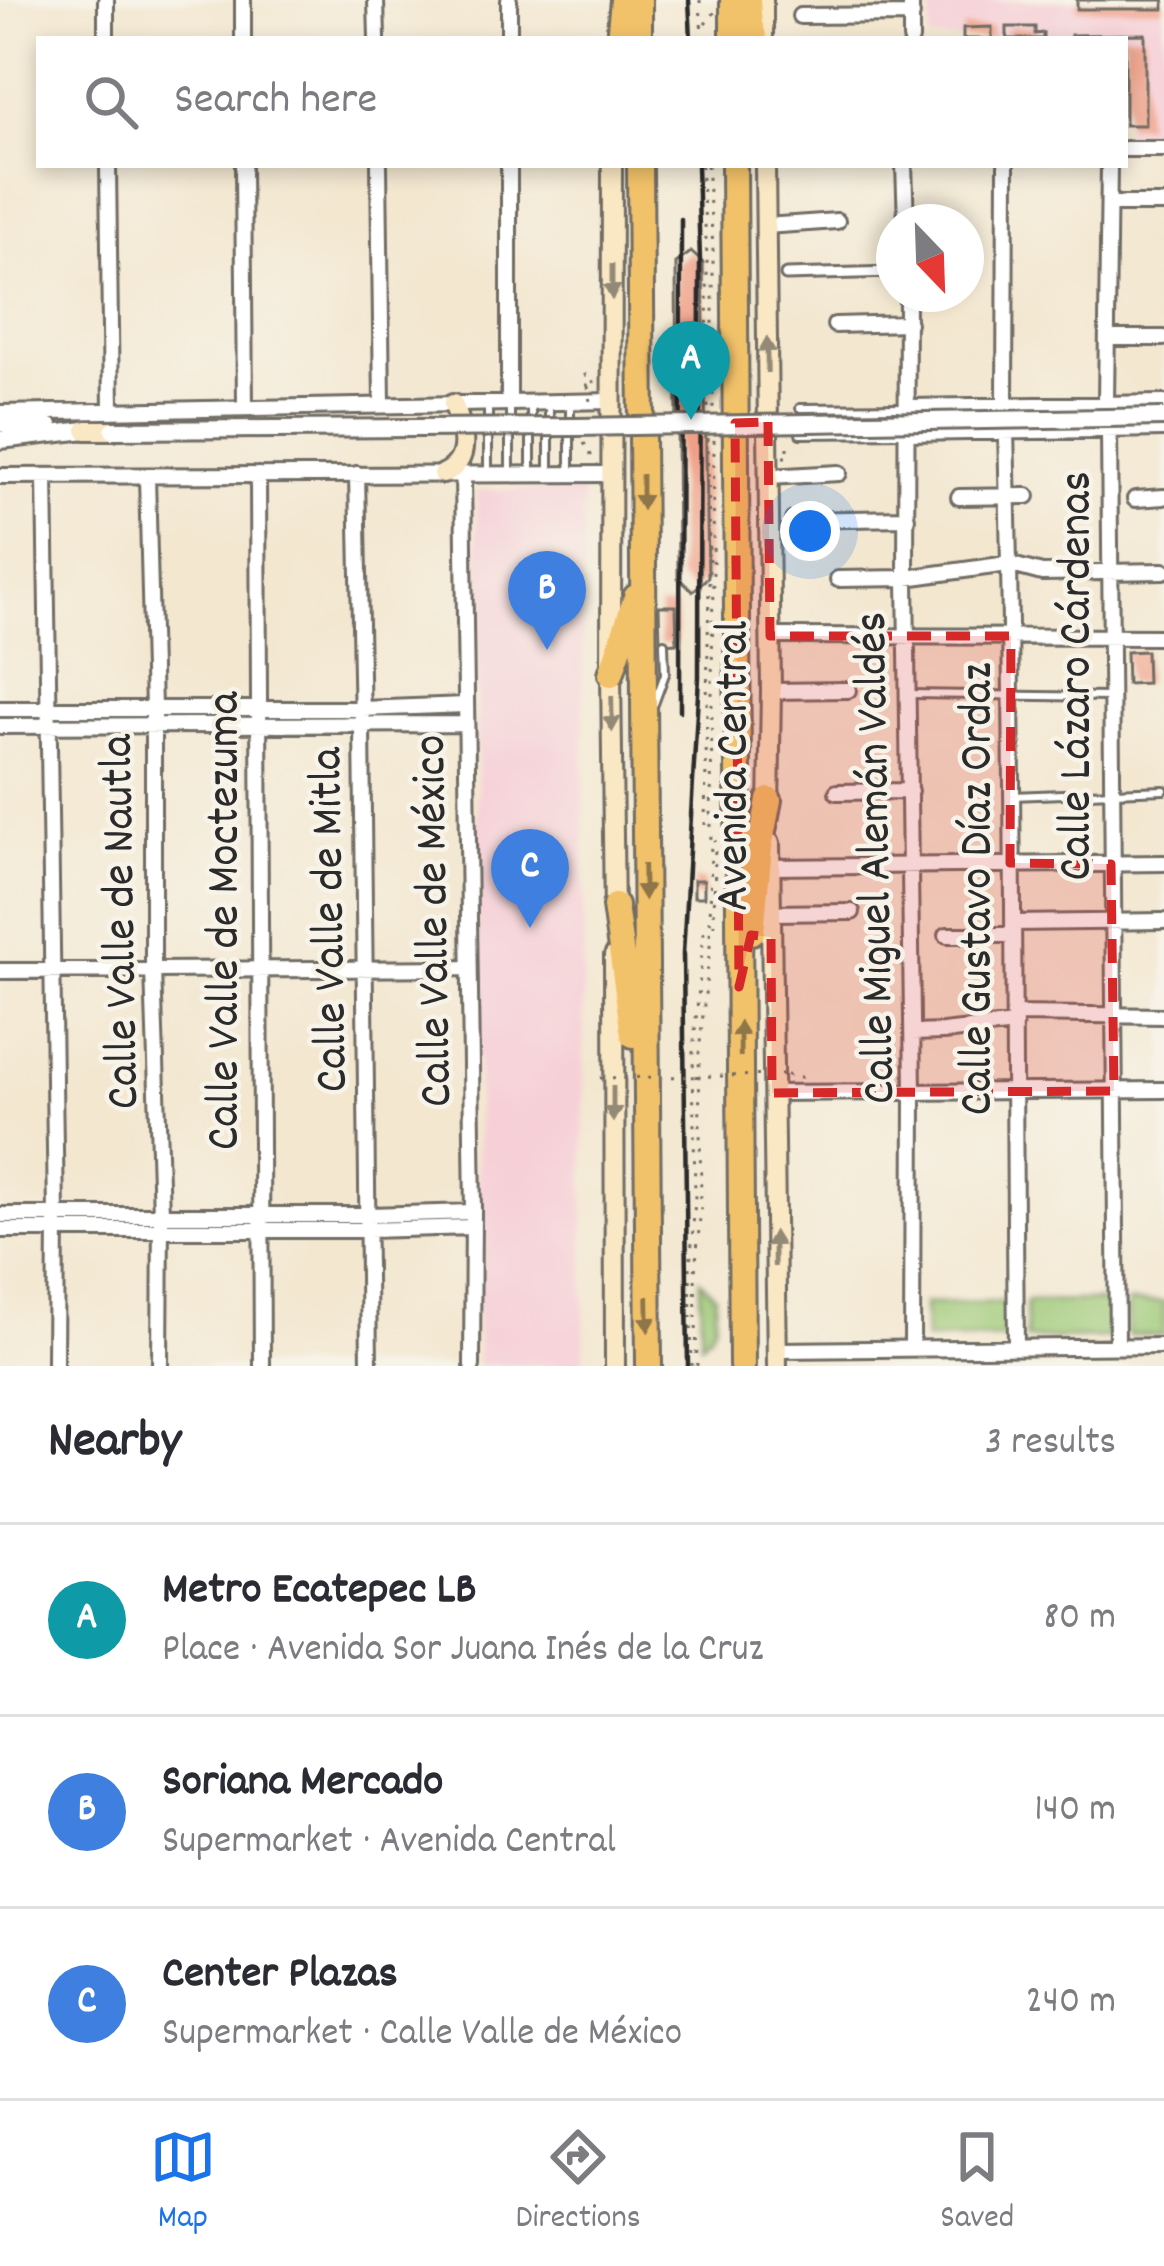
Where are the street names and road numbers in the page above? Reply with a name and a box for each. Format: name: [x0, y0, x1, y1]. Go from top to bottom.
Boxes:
street label: Calle Lázaro Cárdenas: [1045, 471, 1114, 881]
street label: Calle Miguel Alemán Valdés: [840, 611, 917, 1105]
street label: Avenida Central: [702, 621, 771, 911]
street label: Calle Gustavo Díaz Ordaz: [946, 663, 1015, 1115]
street label: Calle Valle de Moctezuma: [193, 690, 262, 1150]
street label: Calle Valle de Nautla: [86, 732, 161, 1110]
street label: Calle Valle de México: [399, 734, 474, 1108]
street label: Calle Valle de Mitla: [295, 745, 370, 1093]

